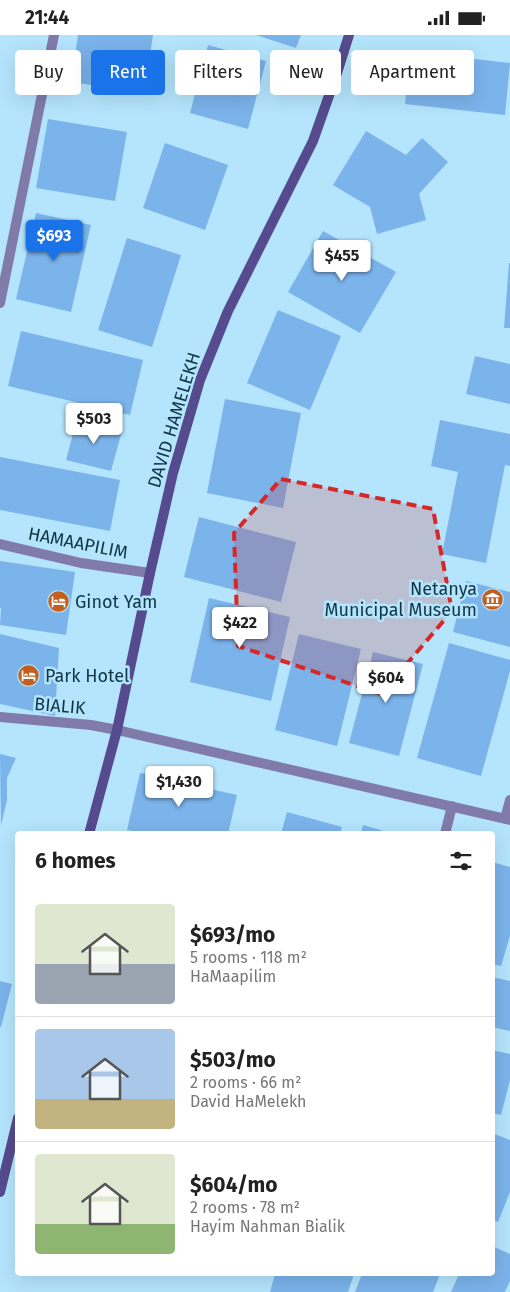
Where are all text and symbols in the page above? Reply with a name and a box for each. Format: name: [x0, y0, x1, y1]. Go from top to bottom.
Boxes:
text: 21:44: [25, 6, 69, 29]
chip: Buy: [15, 50, 81, 95]
chip: Rent: [91, 50, 165, 95]
chip: Filters: [175, 50, 260, 95]
chip: New: [270, 50, 341, 95]
chip: Apartment: [351, 50, 474, 95]
pin: $693: [24, 219, 84, 262]
text: $693: [37, 226, 71, 245]
pin: $455: [312, 239, 372, 282]
text: $455: [325, 246, 359, 265]
street label: DAVID HAMELEKH: [143, 349, 205, 491]
pin: $503: [64, 403, 124, 445]
text: $503: [77, 409, 111, 428]
street label: HAMAAPILIM: [26, 523, 130, 563]
place label: Netanya Municipal Museum: [324, 578, 477, 621]
museum icon: Netanya Municipal Museum: [481, 587, 505, 611]
hotel icon: Ginot Yam: [47, 590, 71, 614]
place label: Ginot Yam: [75, 591, 157, 613]
pin: $422: [210, 607, 270, 649]
text: $422: [223, 613, 257, 632]
pin: $604: [356, 661, 416, 704]
hotel icon: Park Hotel: [17, 664, 41, 688]
place label: Park Hotel: [45, 665, 129, 687]
text: $604: [368, 668, 404, 687]
street label: BIALIK: [33, 693, 87, 719]
pin: $1,430: [138, 765, 220, 808]
text: $1,430: [156, 772, 202, 791]
icon: filters: [447, 847, 475, 875]
text: 6 homes: [35, 848, 116, 874]
text: $693/mo: [190, 922, 275, 948]
icon: home: [75, 924, 135, 984]
text: 5 rooms · 118 m²: [190, 948, 307, 967]
text: HaMaapilim: [190, 967, 276, 986]
text: $503/mo: [190, 1047, 276, 1073]
icon: home: [75, 1049, 135, 1109]
text: 2 rooms · 66 m²: [190, 1073, 301, 1092]
text: David HaMelekh: [190, 1092, 306, 1111]
text: $604/mo: [190, 1172, 277, 1198]
icon: home: [75, 1174, 135, 1234]
text: 2 rooms · 78 m²: [190, 1198, 300, 1217]
text: Hayim Nahman Bialik: [190, 1217, 345, 1236]

